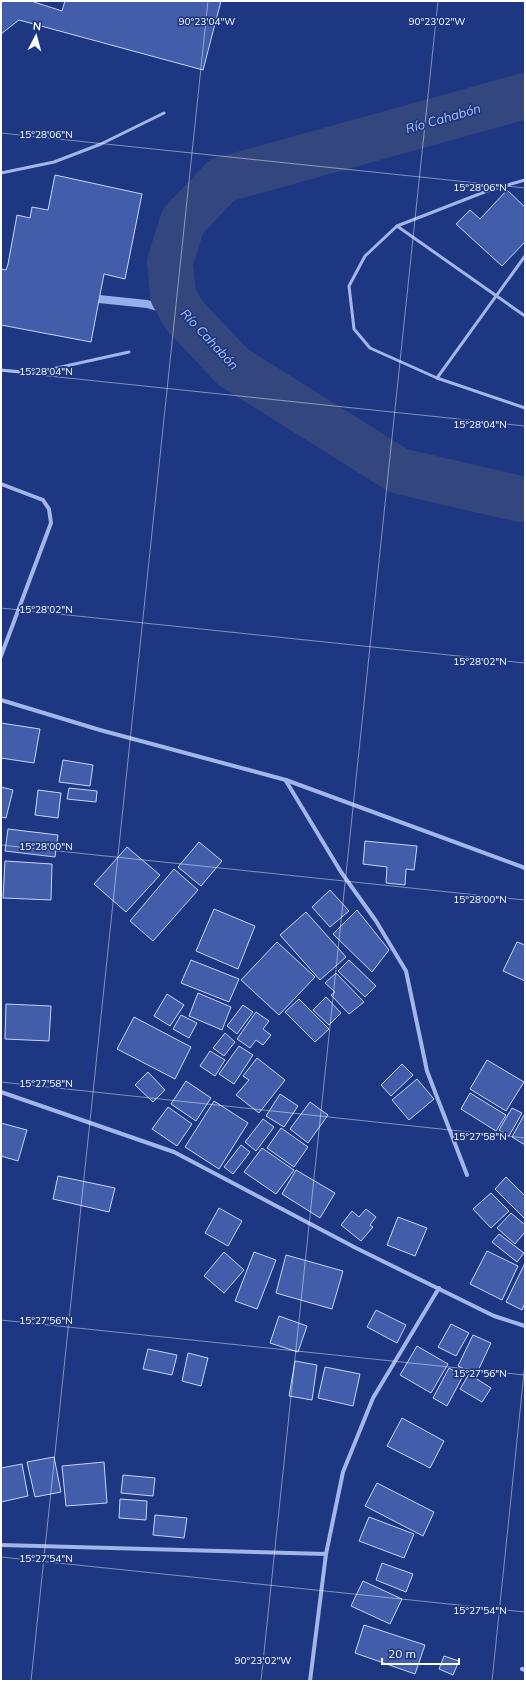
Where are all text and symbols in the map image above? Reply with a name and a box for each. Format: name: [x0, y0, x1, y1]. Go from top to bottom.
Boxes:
text: 90°23'04"W: [179, 15, 235, 28]
text: 90°23'02"W: [409, 15, 465, 28]
north arrow: [16, 16, 56, 56]
text: N: [32, 19, 42, 33]
water label: Río Cahabón: [403, 100, 483, 136]
text: 15°28'06"N: [19, 128, 73, 141]
text: 15°28'06"N: [453, 181, 507, 194]
water label: Río Cahabón: [178, 305, 242, 373]
text: 15°28'04"N: [19, 365, 73, 378]
text: 15°28'04"N: [453, 418, 507, 431]
text: 15°28'02"N: [19, 603, 73, 616]
text: 15°28'02"N: [453, 655, 507, 668]
text: 15°28'00"N: [19, 840, 73, 853]
text: 15°28'00"N: [453, 893, 507, 906]
text: 15°27'58"N: [19, 1077, 73, 1090]
text: 15°27'58"N: [453, 1130, 507, 1143]
text: 15°27'56"N: [19, 1314, 73, 1327]
text: 15°27'56"N: [453, 1367, 507, 1380]
text: 15°27'54"N: [19, 1552, 73, 1565]
text: 15°27'54"N: [453, 1604, 507, 1617]
scale bar: [382, 1640, 459, 1666]
text: 20 m: [388, 1646, 416, 1661]
text: 90°23'02"W: [235, 1654, 291, 1667]

